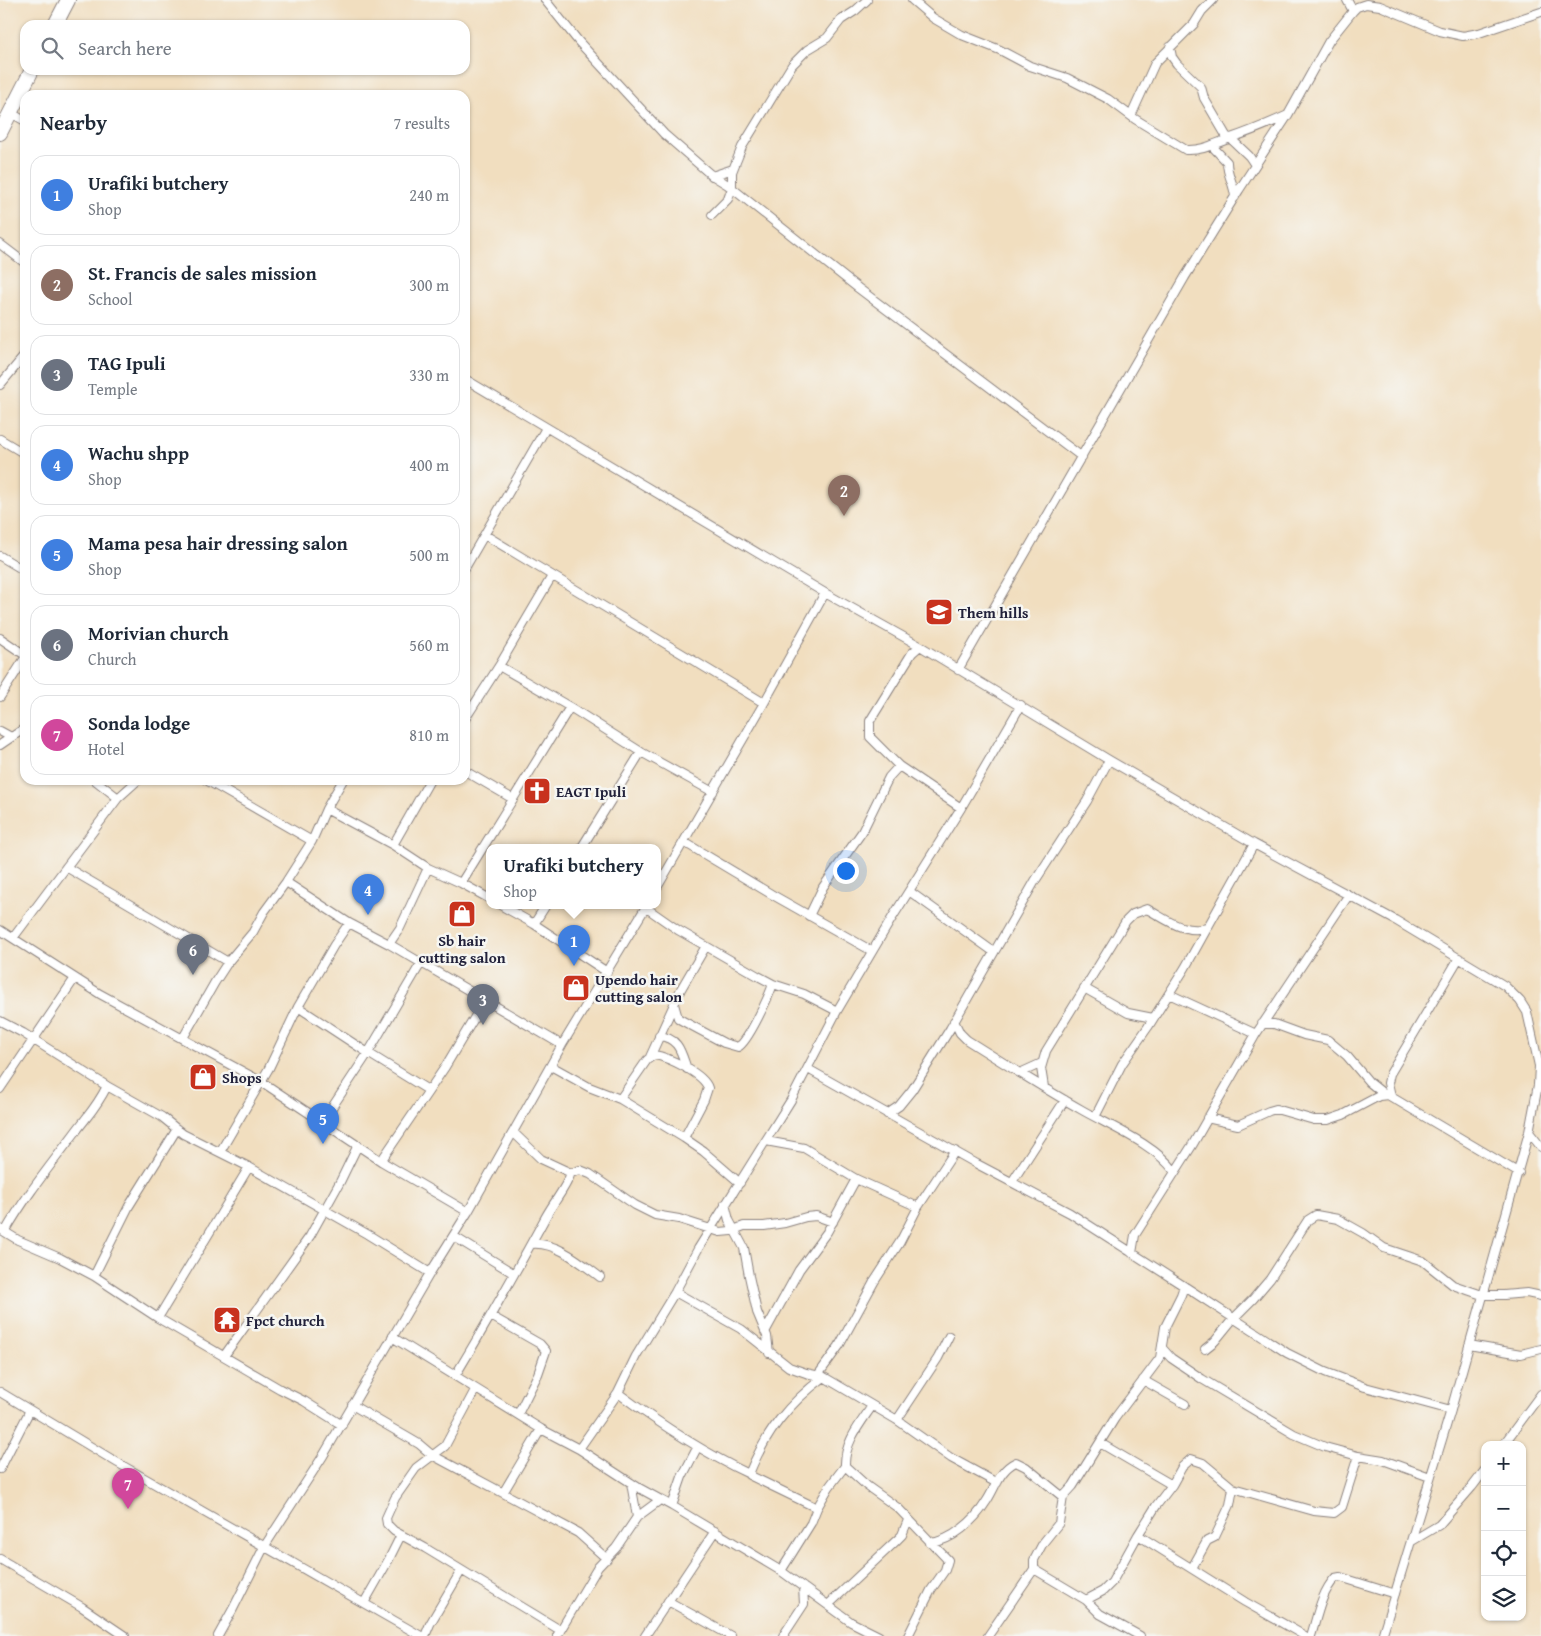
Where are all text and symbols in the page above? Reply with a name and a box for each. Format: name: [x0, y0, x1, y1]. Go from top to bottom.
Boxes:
search box: [20, 20, 470, 75]
icon: search: [38, 34, 66, 62]
text: Search here: [78, 34, 172, 62]
text: Nearby: [40, 107, 107, 138]
text: 7 results: [393, 111, 450, 135]
text: Urafiki butchery: [88, 169, 228, 197]
text: 1: [53, 183, 61, 207]
text: 240 m: [409, 183, 449, 207]
text: Shop: [88, 197, 122, 221]
text: St. Francis de sales mission: [88, 259, 317, 287]
text: 2: [53, 273, 61, 297]
text: 300 m: [409, 273, 449, 297]
text: School: [88, 287, 132, 311]
text: TAG Ipuli: [88, 349, 166, 377]
text: 3: [53, 363, 61, 387]
text: 330 m: [409, 363, 449, 387]
text: Temple: [88, 377, 138, 401]
text: Wachu shpp: [88, 439, 189, 467]
text: 4: [53, 453, 61, 477]
text: 400 m: [409, 453, 449, 477]
text: Shop: [88, 467, 122, 491]
pin: 2: [828, 475, 860, 516]
text: Mama pesa hair dressing salon: [88, 529, 348, 557]
text: 5: [53, 543, 61, 567]
text: 500 m: [409, 543, 449, 567]
text: Shop: [88, 557, 122, 581]
school or university icon: Them hills: [924, 597, 954, 627]
place label: Them hills: [958, 602, 1029, 623]
text: Morivian church: [88, 619, 229, 647]
text: 6: [53, 633, 61, 657]
text: 560 m: [409, 633, 449, 657]
text: Church: [88, 647, 137, 671]
text: Sonda lodge: [88, 709, 190, 737]
text: 7: [53, 723, 61, 747]
text: 810 m: [409, 723, 449, 747]
text: Hotel: [88, 737, 124, 761]
church icon: EAGT Ipuli: [522, 776, 552, 806]
place label: EAGT Ipuli: [556, 781, 626, 802]
popup: [486, 844, 661, 909]
text: Urafiki butchery: [503, 851, 644, 879]
your location: [833, 858, 859, 884]
pin: 4: [352, 874, 384, 915]
text: Shop: [503, 879, 537, 903]
shop icon: Sb hair cutting salon: [447, 899, 477, 929]
pin: 1: [558, 925, 590, 966]
place label: Sb hair cutting salon: [418, 930, 506, 968]
pin: 6: [177, 934, 209, 975]
place label: Upendo hair cutting salon: [595, 969, 682, 1007]
shop icon: Upendo hair cutting salon: [561, 973, 591, 1003]
pin: 3: [467, 984, 499, 1025]
shop icon: Shops: [188, 1062, 218, 1092]
place label: Shops: [222, 1067, 262, 1088]
pin: 5: [307, 1103, 339, 1144]
temple icon: Fpct church: [212, 1305, 242, 1335]
place label: Fpct church: [246, 1310, 325, 1331]
map controls: [1481, 1441, 1526, 1621]
button: +: [1481, 1441, 1526, 1486]
pin: 7: [112, 1468, 144, 1509]
button: −: [1481, 1486, 1526, 1531]
button: locate: [1481, 1531, 1526, 1576]
button: layers: [1481, 1576, 1526, 1621]

